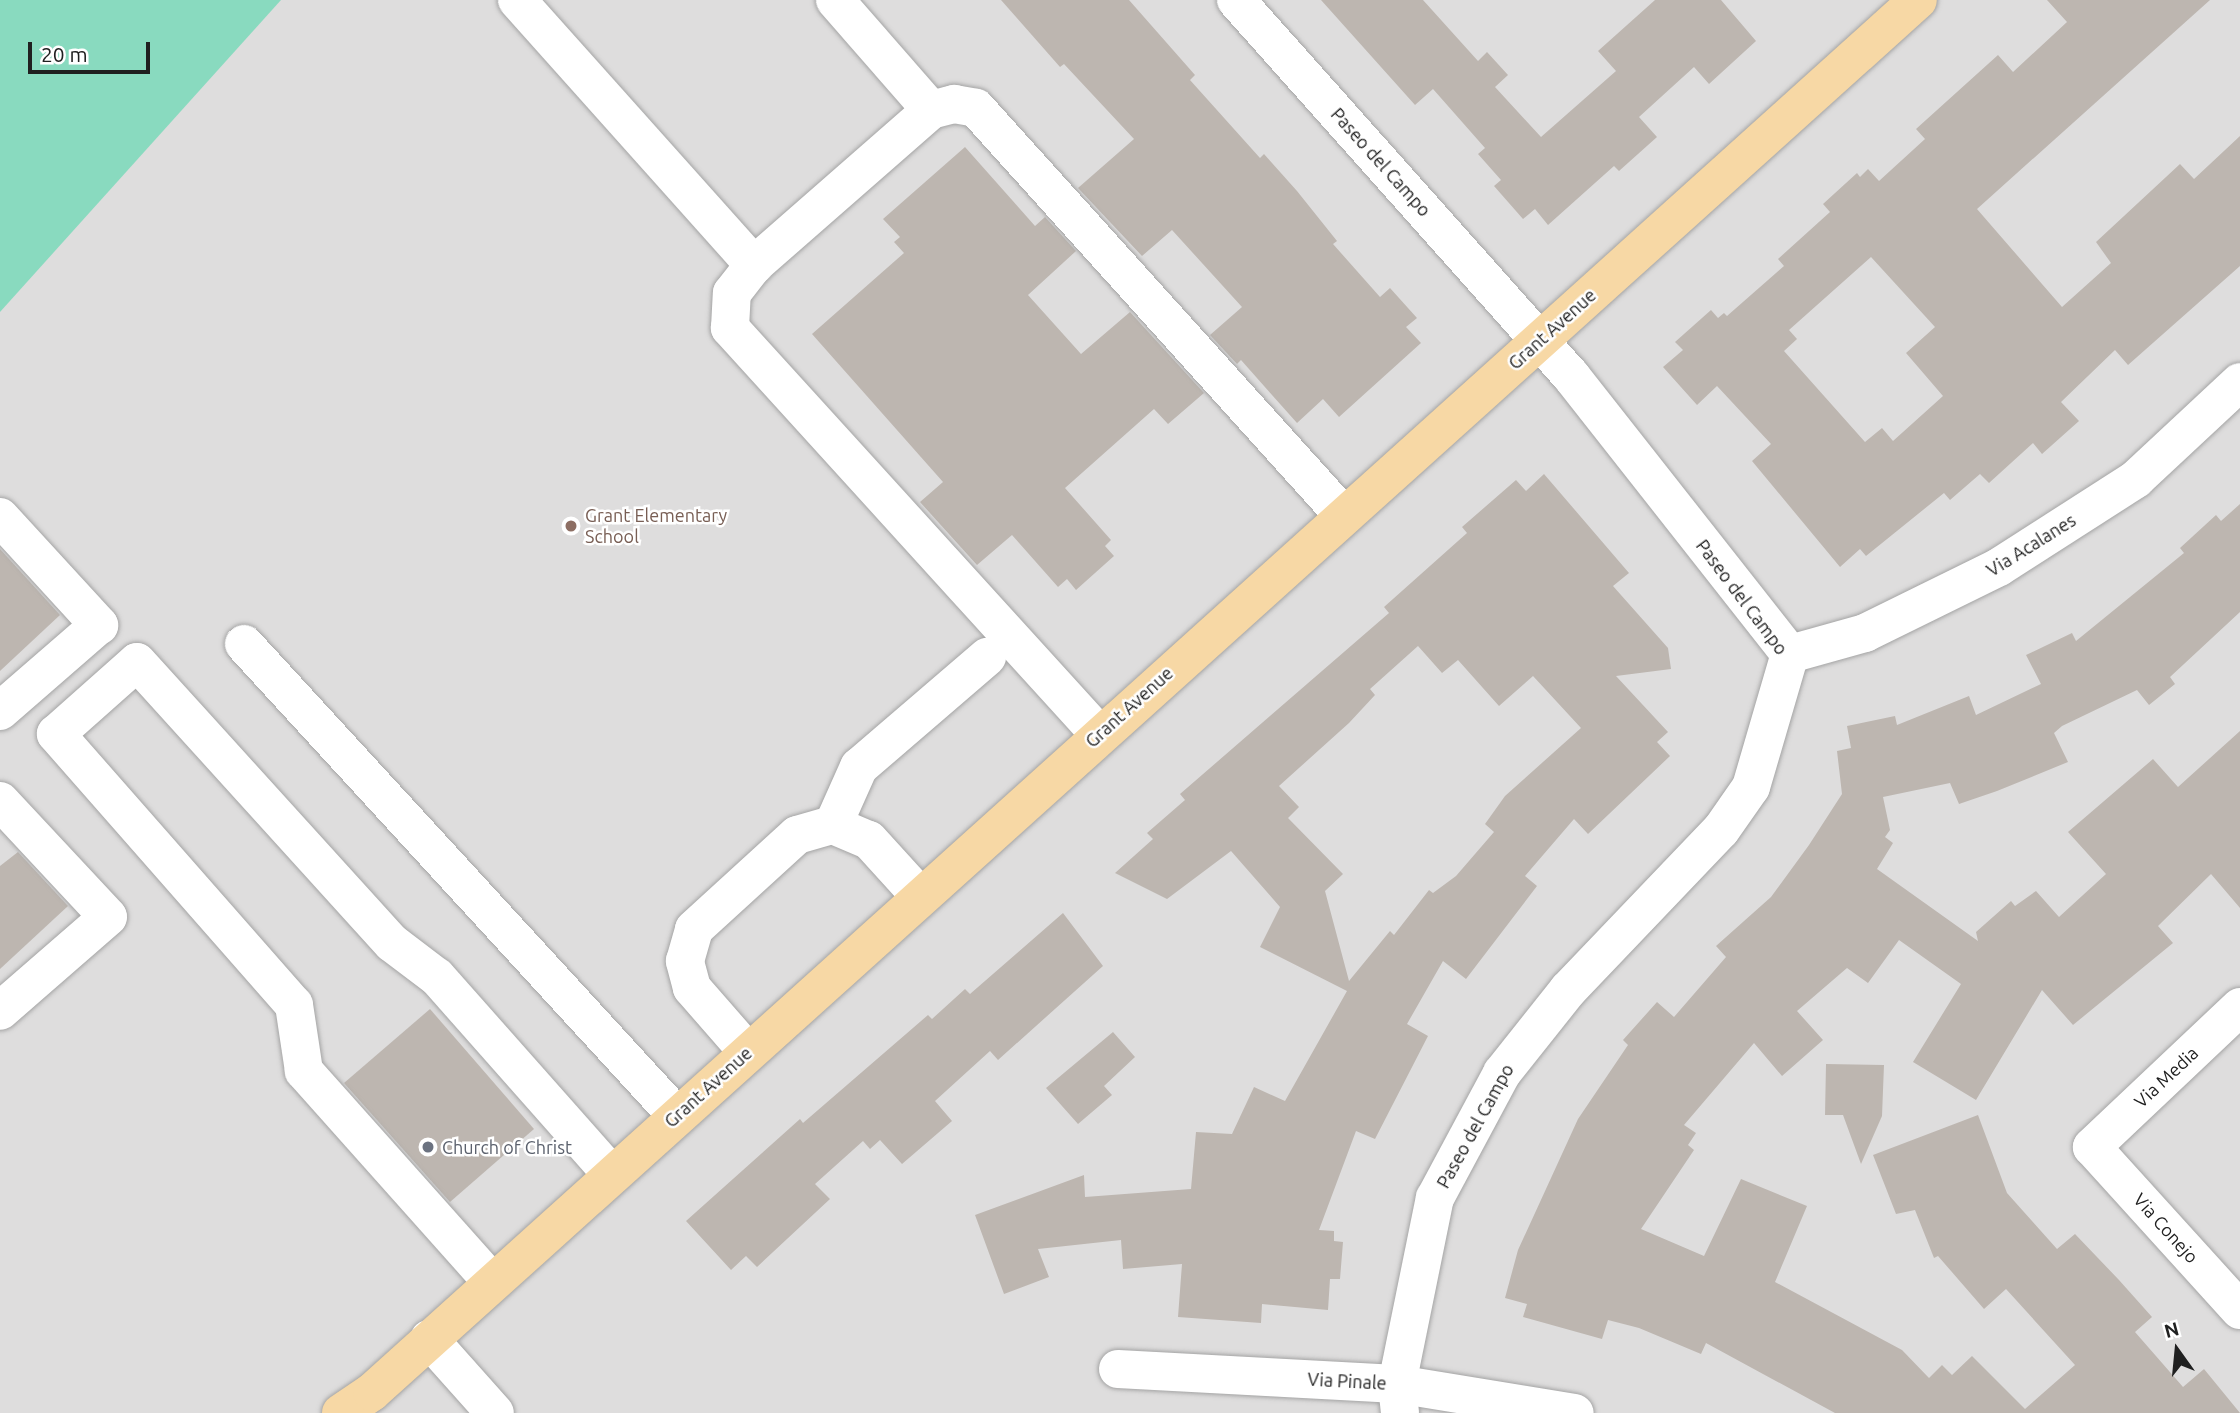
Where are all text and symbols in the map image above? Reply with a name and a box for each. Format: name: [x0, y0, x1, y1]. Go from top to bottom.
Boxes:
scale bar: [32, 28, 154, 72]
text: 20 m: [41, 42, 88, 66]
street label: Paseo del Campo: [1327, 103, 1435, 221]
street label: Grant Avenue: [1504, 284, 1600, 374]
place label: Grant Elementary School: [585, 505, 727, 548]
street label: Via Acalanes: [1982, 509, 2080, 581]
marker: Grant Elementary School: [563, 518, 579, 534]
street label: Paseo del Campo: [1692, 535, 1792, 659]
street label: Grant Avenue: [1081, 662, 1177, 752]
street label: Grant Avenue: [660, 1042, 756, 1132]
street label: Via Media: [2130, 1042, 2202, 1112]
street label: Paseo del Campo: [1432, 1060, 1518, 1192]
place label: Church of Christ: [442, 1136, 572, 1158]
marker: Church of Christ: [420, 1139, 436, 1155]
street label: Via Conejo: [2129, 1189, 2203, 1267]
north arrow: [2142, 1315, 2212, 1385]
text: N: [2162, 1317, 2181, 1342]
street label: Via Pinale: [1307, 1368, 1387, 1394]

